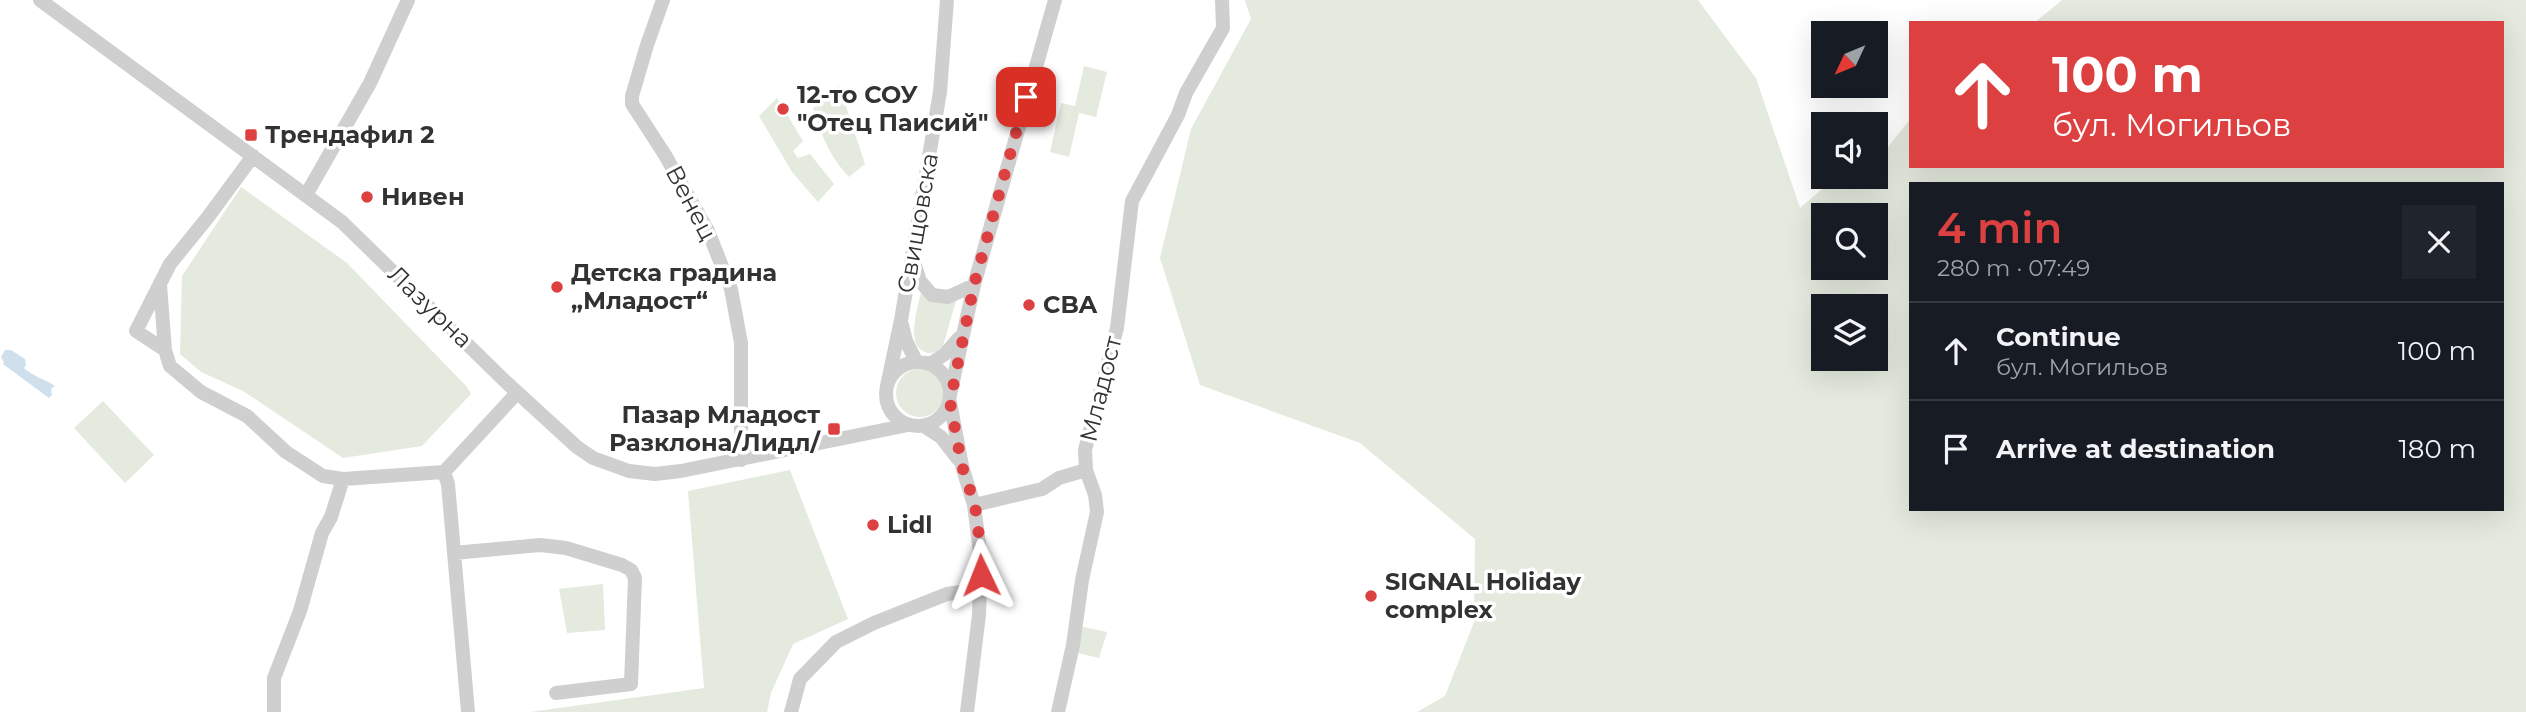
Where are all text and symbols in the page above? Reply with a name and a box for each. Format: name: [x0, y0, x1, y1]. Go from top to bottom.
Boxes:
north arrow: [1811, 21, 1888, 98]
map controls: [1811, 21, 1888, 371]
text: 100 m: [2052, 45, 2203, 104]
icon: ahead: [1937, 49, 2028, 140]
pin: [996, 67, 1056, 127]
icon: arrive: [1007, 78, 1045, 116]
place label: 12-то СОУ "Отец Паисий": [797, 80, 988, 137]
marker: 12-то СОУ "Отец Паисий": [775, 101, 791, 117]
text: бул. Могильов: [2052, 105, 2292, 144]
button: sound: [1811, 112, 1888, 189]
place label: Трендафил 2: [265, 120, 434, 149]
marker: Трендафил 2: [243, 127, 259, 143]
street label: Свищовска: [891, 151, 944, 295]
street label: Венец: [660, 161, 723, 245]
place label: Нивен: [381, 182, 465, 211]
marker: Нивен: [359, 189, 375, 205]
text: 4 min: [1937, 202, 2062, 254]
button: search: [1811, 203, 1888, 280]
button: close: [2402, 205, 2476, 279]
text: 280 m · 07:49: [1937, 254, 2090, 282]
place label: Детска градина „Младост“: [571, 258, 777, 315]
street label: Лазурна: [382, 259, 478, 354]
marker: Детска градина „Младост“: [549, 279, 565, 295]
place label: CBA: [1043, 290, 1098, 319]
button: layers: [1811, 294, 1888, 371]
marker: CBA: [1021, 297, 1037, 313]
text: Continue: [1996, 321, 2121, 353]
street label: Младост: [1073, 332, 1128, 445]
icon: ahead: [1937, 332, 1975, 370]
text: 100 m: [2398, 335, 2476, 367]
text: бул. Могильов: [1996, 353, 2168, 381]
place label: Пазар Младост Разклона/Лидл/: [609, 400, 822, 457]
marker: Пазар Младост Разклона/Лидл/: [826, 421, 842, 437]
icon: arrive: [1937, 430, 1975, 468]
text: Arrive at destination: [1996, 433, 2275, 465]
text: 180 m: [2398, 433, 2476, 465]
place label: Lidl: [887, 510, 933, 539]
marker: Lidl: [865, 517, 881, 533]
position arrow: [944, 538, 1018, 612]
place label: SIGNAL Holiday complex: [1385, 567, 1582, 624]
marker: SIGNAL Holiday complex: [1363, 588, 1379, 604]

